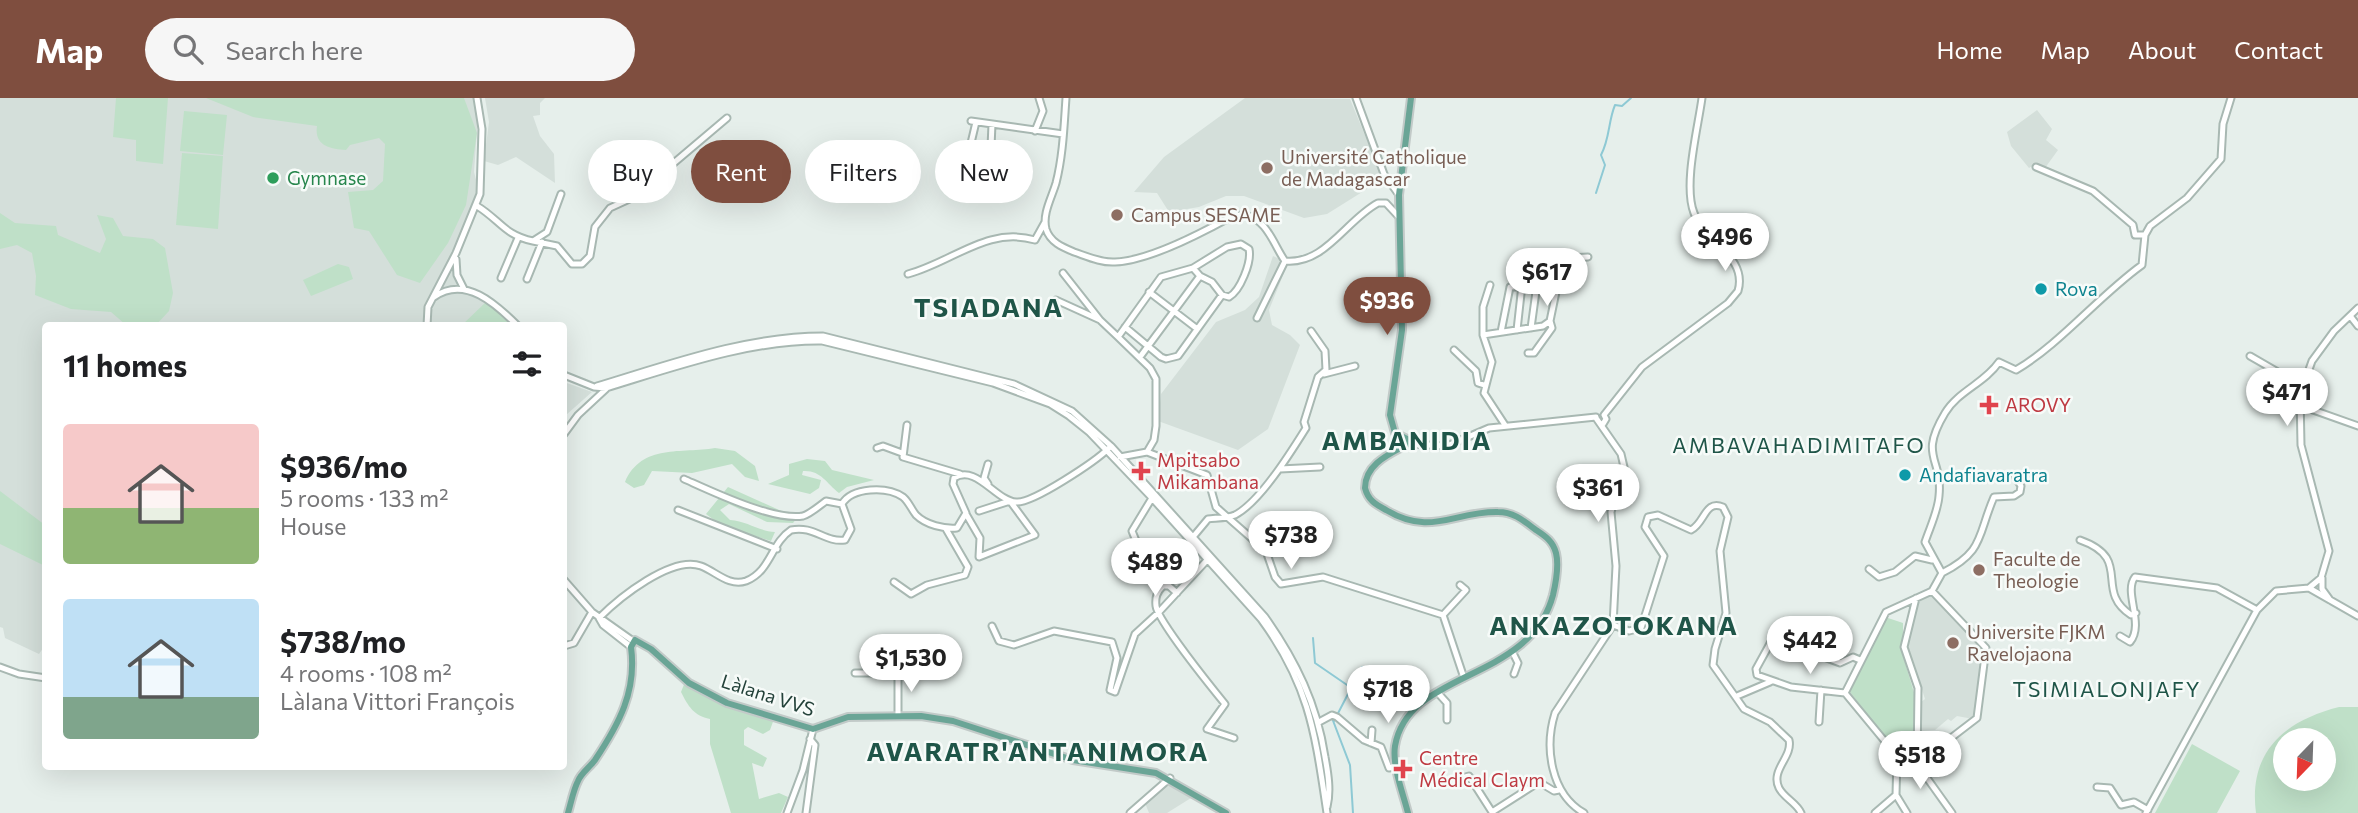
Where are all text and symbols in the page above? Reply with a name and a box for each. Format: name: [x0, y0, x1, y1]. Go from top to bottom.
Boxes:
search box: [145, 18, 635, 81]
text: Map: [35, 29, 103, 70]
icon: search: [169, 30, 207, 68]
text: Search here: [225, 34, 363, 65]
text: Home: [1937, 35, 2003, 64]
text: Map: [2041, 35, 2090, 64]
text: About: [2128, 35, 2196, 64]
text: Contact: [2234, 35, 2323, 64]
chip: Buy: [588, 140, 677, 203]
chip: Rent: [691, 140, 791, 203]
chip: Filters: [805, 140, 921, 203]
chip: New: [935, 140, 1033, 203]
place label: Université Catholique de Madagascar: [1281, 145, 1467, 190]
marker: Université Catholique de Madagascar: [1259, 160, 1275, 176]
place label: Gymnase: [287, 166, 366, 189]
marker: Gymnase: [265, 170, 281, 186]
place label: Campus SESAME: [1131, 203, 1281, 226]
marker: Campus SESAME: [1109, 207, 1125, 223]
pin: $496: [1684, 214, 1766, 273]
text: $496: [1697, 222, 1753, 250]
pin: $617: [1506, 248, 1588, 308]
text: $617: [1522, 257, 1572, 285]
place label: Rova: [2055, 277, 2098, 300]
pin: $936: [1346, 278, 1428, 337]
marker: Rova: [2033, 281, 2049, 297]
text: $936: [1360, 286, 1414, 314]
district label: TSIADANA: [914, 291, 1064, 322]
icon: filters: [508, 345, 546, 383]
text: 11 homes: [63, 346, 187, 383]
pin: $471: [2246, 368, 2328, 428]
text: $471: [2262, 377, 2312, 405]
place label: AROVY: [2005, 393, 2071, 416]
marker: AROVY: [1979, 395, 1999, 415]
district label: AMBANIDIA: [1321, 424, 1493, 455]
district label: AMBAVAHADIMITAFO: [1672, 432, 1926, 457]
text: $936/mo: [280, 447, 408, 484]
place label: Mpitsabo Mikambana: [1157, 448, 1259, 493]
icon: home: [119, 452, 203, 536]
marker: Mpitsabo Mikambana: [1131, 461, 1151, 481]
place label: Andafiavaratra: [1919, 463, 2048, 486]
pin: $361: [1557, 464, 1639, 524]
marker: Andafiavaratra: [1897, 467, 1913, 483]
text: $361: [1572, 473, 1624, 501]
text: 5 rooms · 133 m²: [280, 484, 448, 512]
text: House: [280, 512, 346, 540]
pin: $738: [1250, 512, 1332, 571]
text: $738: [1264, 520, 1318, 548]
pin: $489: [1114, 538, 1196, 598]
text: $489: [1127, 547, 1183, 575]
place label: Faculte de Theologie: [1993, 547, 2081, 592]
marker: Faculte de Theologie: [1971, 562, 1987, 578]
district label: ANKAZOTOKANA: [1489, 609, 1739, 640]
pin: $442: [1769, 616, 1851, 676]
place label: Universite FJKM Ravelojaona: [1967, 620, 2106, 665]
text: $738/mo: [280, 622, 406, 659]
text: $442: [1783, 625, 1837, 653]
icon: home: [119, 627, 203, 711]
pin: $1,530: [854, 634, 968, 694]
marker: Universite FJKM Ravelojaona: [1945, 635, 1961, 651]
text: $1,530: [875, 643, 947, 671]
text: 4 rooms · 108 m²: [280, 659, 452, 687]
pin: $718: [1347, 666, 1429, 725]
street label: Làlana VVS: [719, 669, 818, 720]
text: $718: [1363, 674, 1413, 702]
district label: TSIMIALONJAFY: [2012, 676, 2202, 701]
text: Làlana Vittori François: [280, 687, 515, 715]
north arrow: [2273, 728, 2336, 791]
map controls: [2273, 728, 2336, 791]
pin: $518: [1879, 732, 1961, 791]
district label: AVARATR'ANTANIMORA: [867, 735, 1209, 766]
text: $518: [1894, 740, 1946, 768]
place label: Centre Médical Claym: [1419, 746, 1545, 791]
marker: Centre Médical Claym: [1393, 759, 1413, 779]

